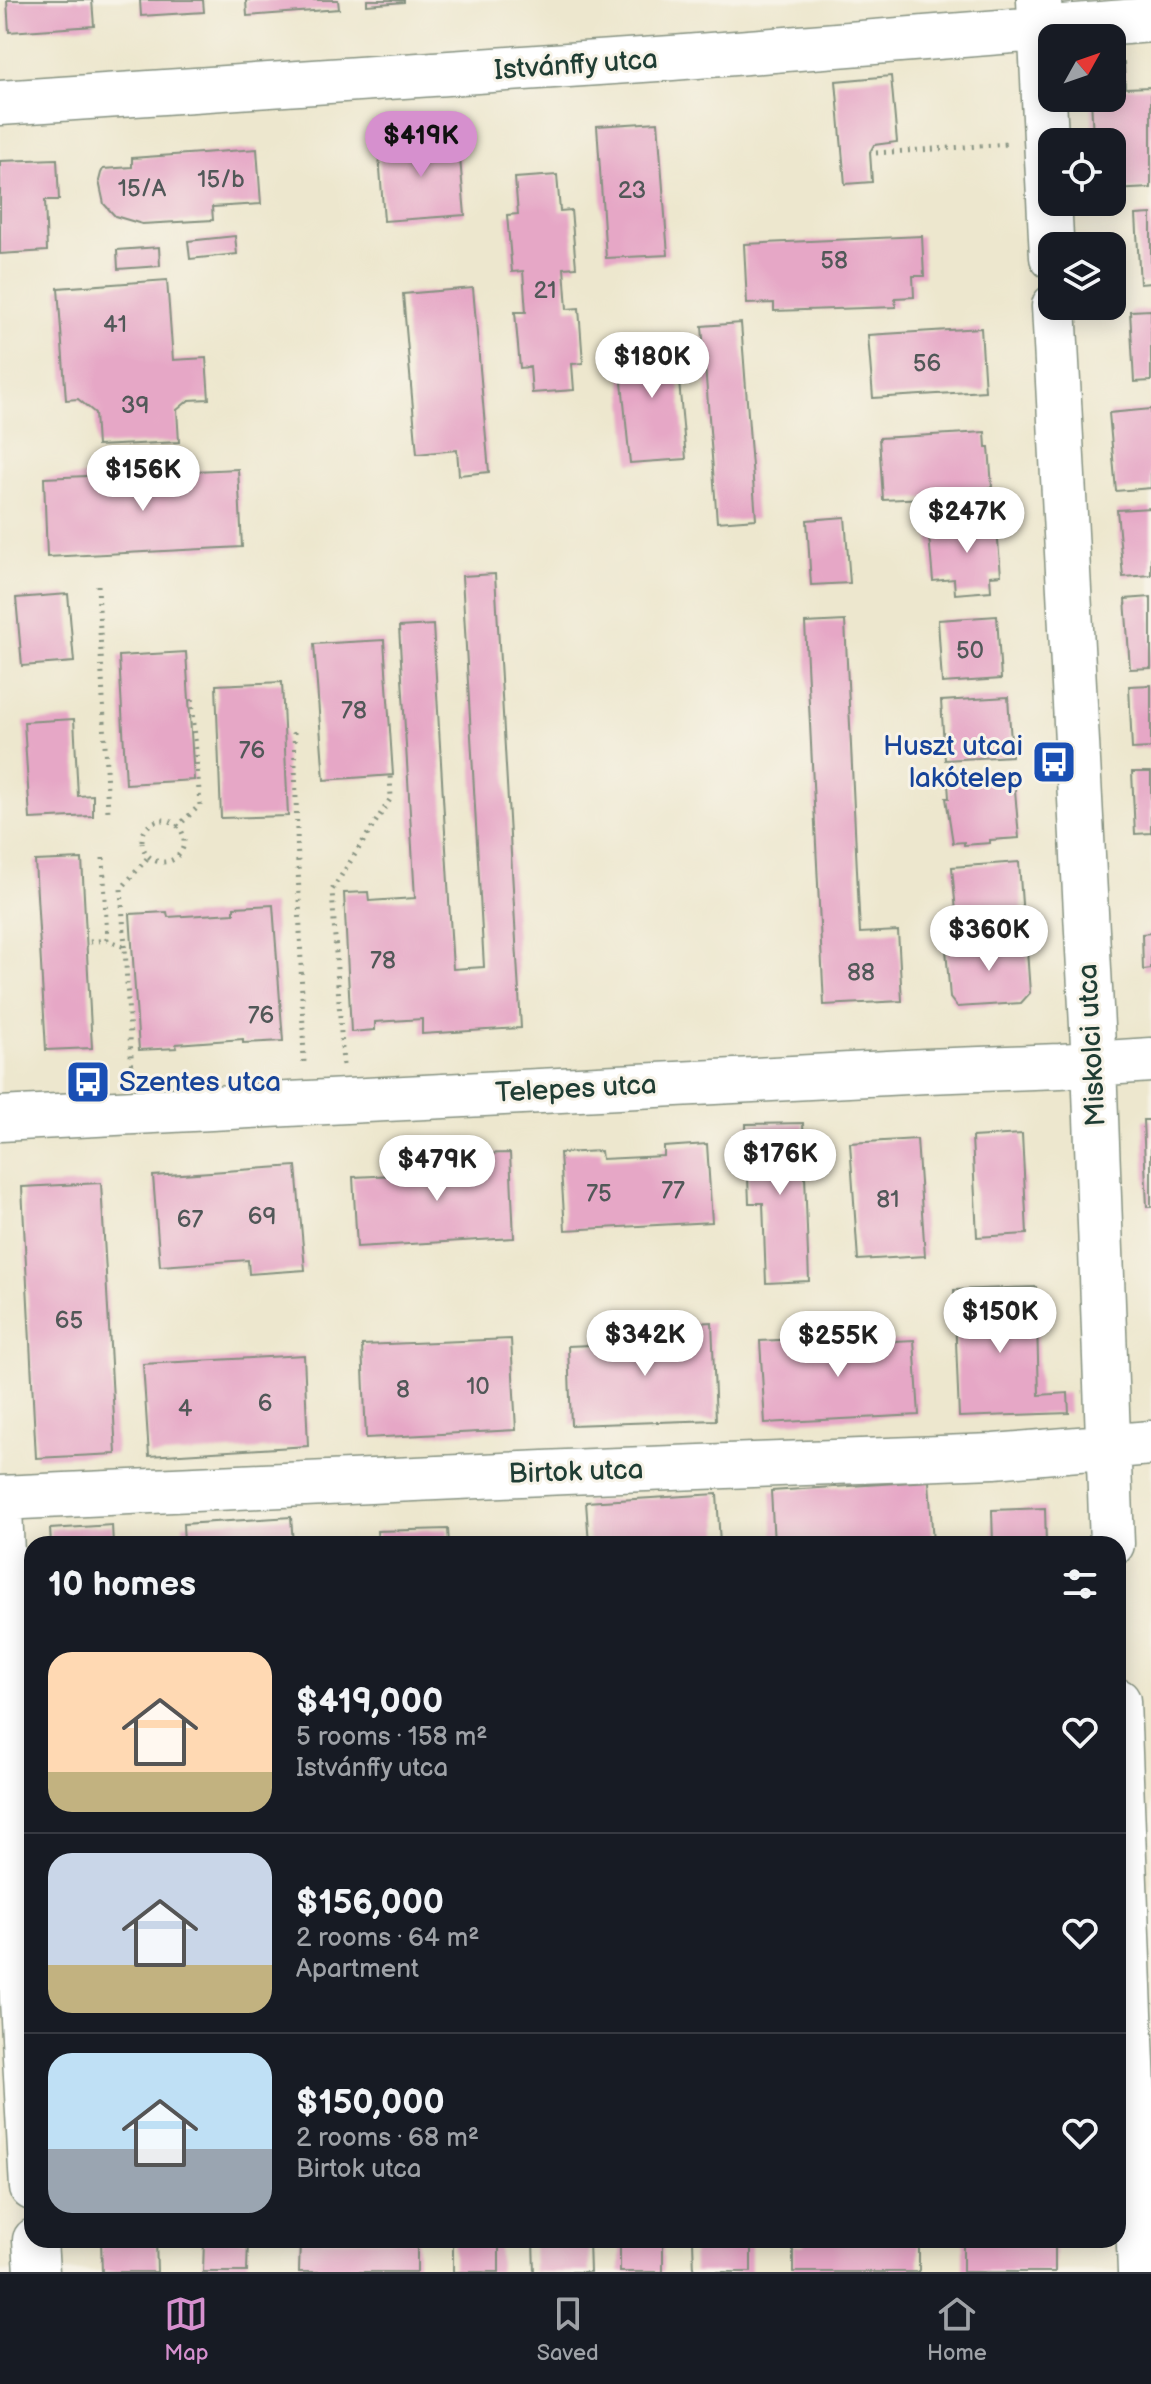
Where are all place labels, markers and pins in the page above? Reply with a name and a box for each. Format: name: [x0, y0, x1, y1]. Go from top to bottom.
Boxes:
pin: $419K: [365, 111, 477, 179]
pin: $180K: [596, 332, 708, 400]
pin: $156K: [87, 445, 199, 513]
pin: $247K: [911, 487, 1023, 555]
place label: Huszt utcai lakótelep: [883, 730, 1023, 795]
bus stop icon: Huszt utcai lakótelep: [1030, 738, 1078, 786]
pin: $360K: [933, 905, 1045, 973]
bus stop icon: Szentes utca: [64, 1058, 112, 1106]
place label: Szentes utca: [119, 1066, 281, 1099]
pin: $176K: [724, 1129, 836, 1197]
pin: $479K: [381, 1135, 493, 1203]
pin: $150K: [944, 1287, 1056, 1355]
pin: $342K: [589, 1310, 701, 1378]
pin: $255K: [782, 1311, 894, 1379]

